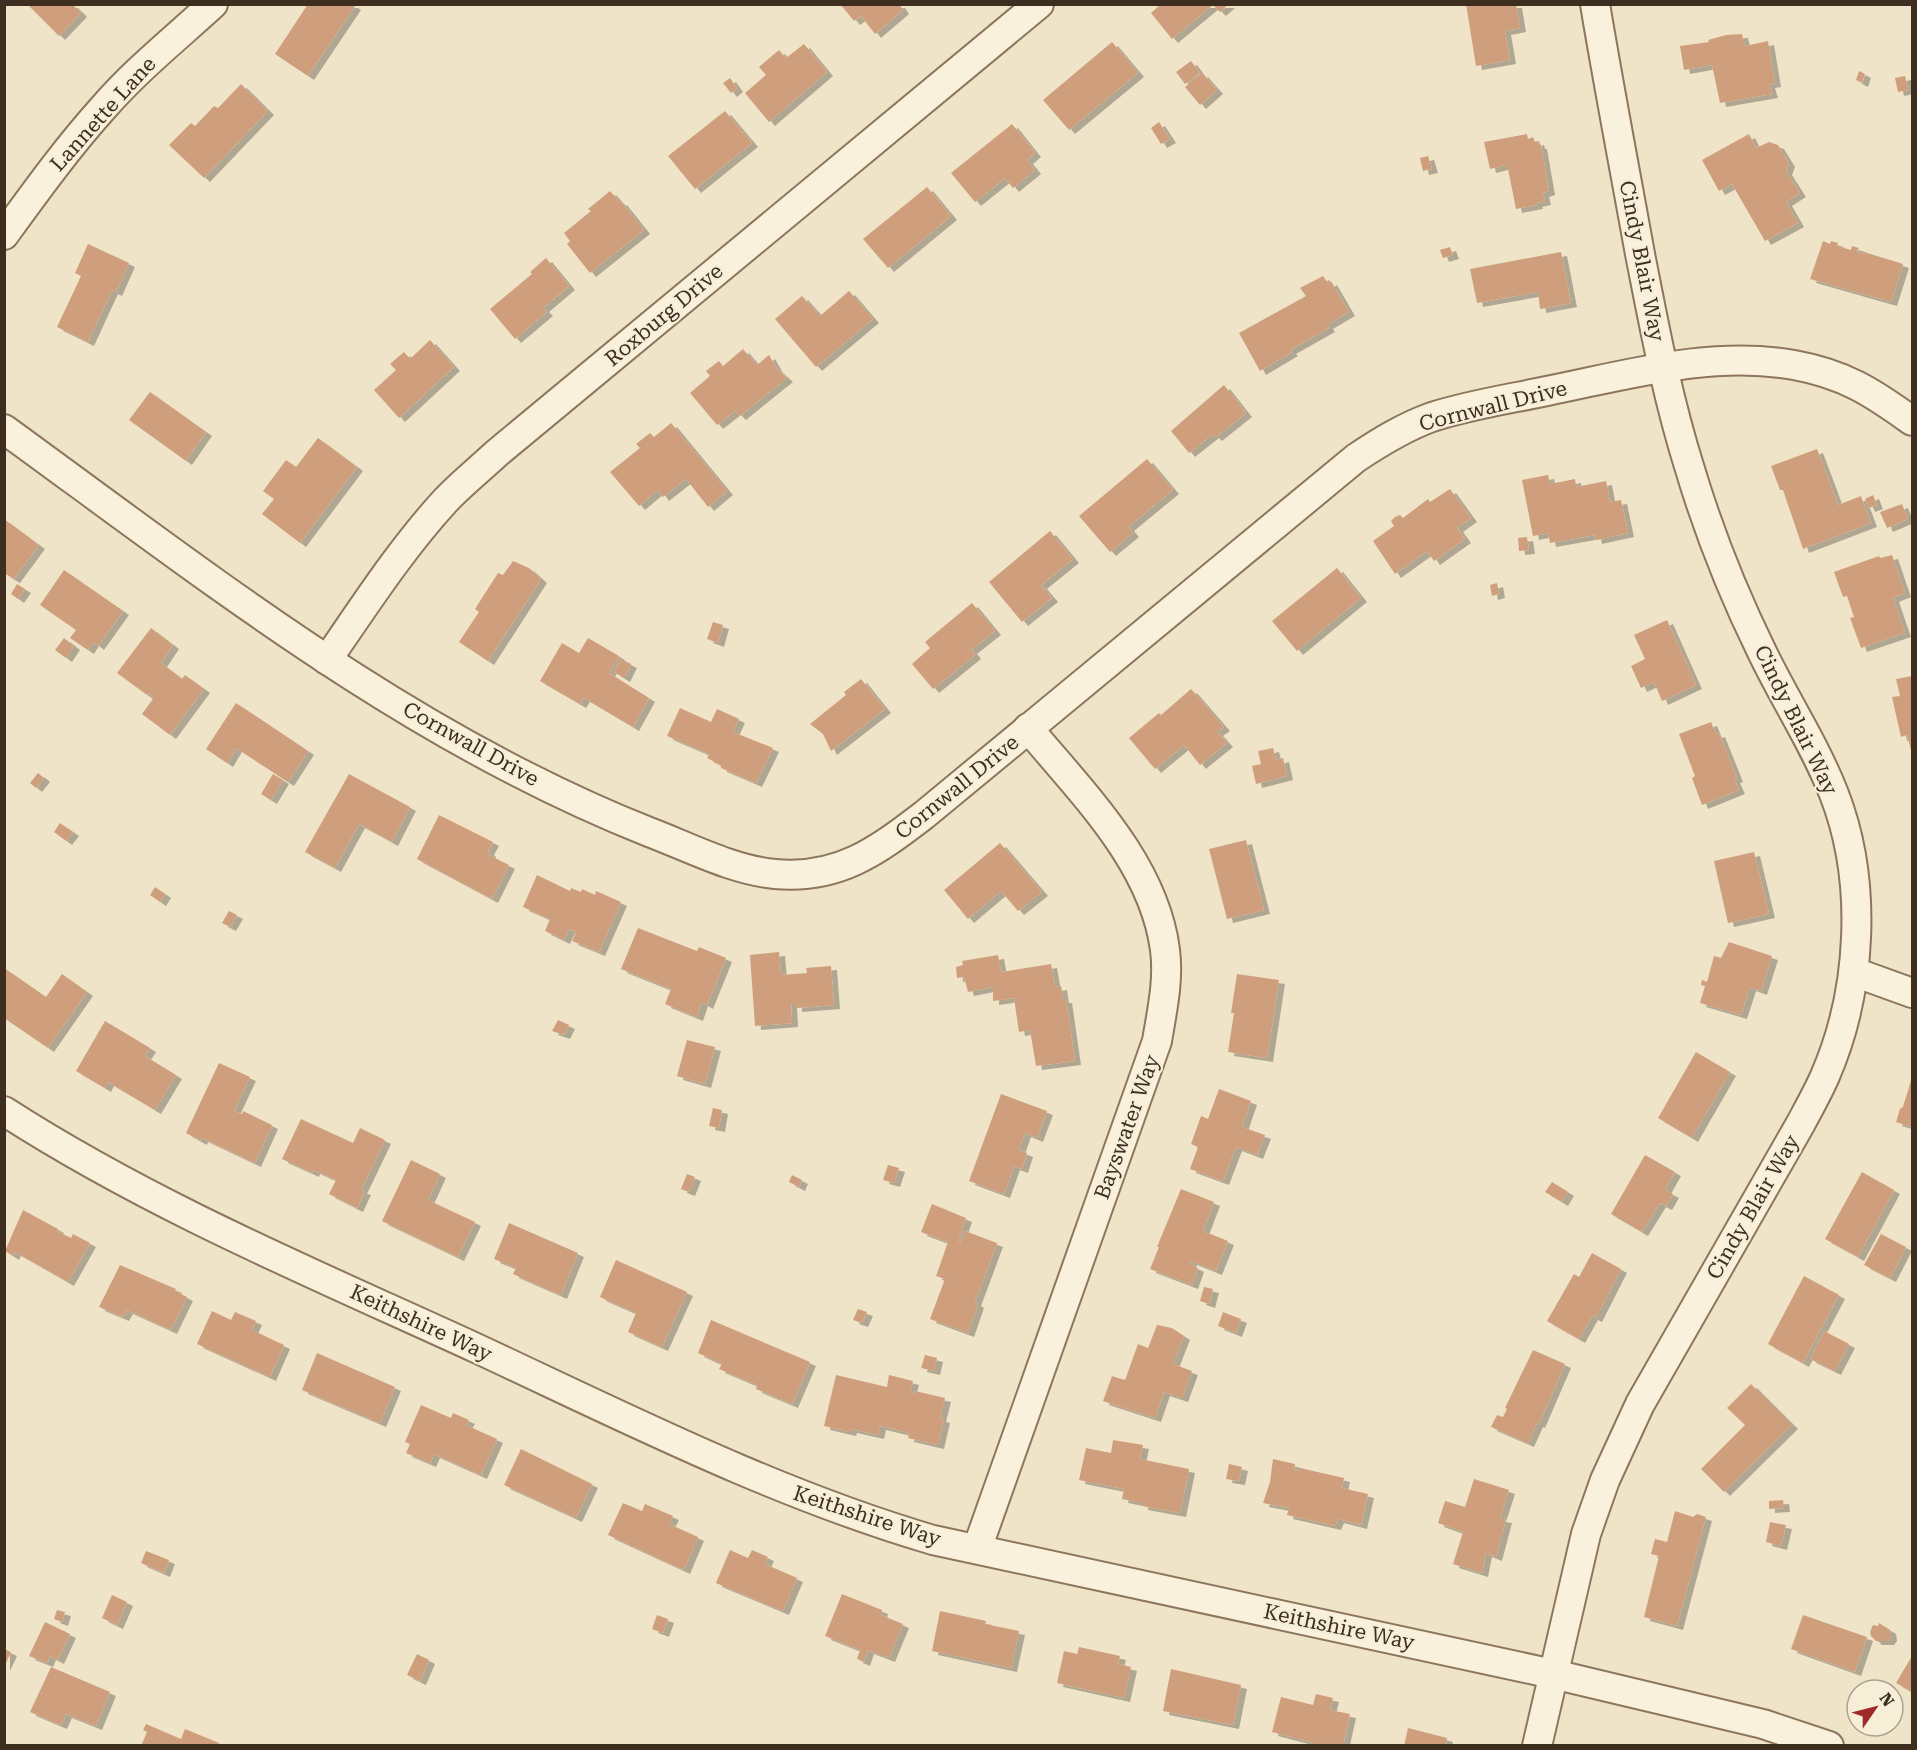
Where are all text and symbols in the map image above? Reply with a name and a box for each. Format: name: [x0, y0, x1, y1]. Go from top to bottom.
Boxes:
street label: Lannette Lane: [45, 52, 161, 176]
street label: Cindy Blair Way: [1615, 179, 1669, 344]
street label: Roxburg Drive: [600, 259, 728, 371]
street label: Cornwall Drive: [1417, 376, 1569, 436]
street label: Cindy Blair Way: [1749, 642, 1843, 799]
street label: Cornwall Drive: [399, 697, 543, 791]
street label: Cornwall Drive: [891, 730, 1023, 844]
street label: Bayswater Way: [1090, 1051, 1164, 1202]
street label: Cindy Blair Way: [1702, 1130, 1804, 1284]
street label: Keithshire Way: [346, 1280, 496, 1367]
street label: Keithshire Way: [790, 1481, 944, 1551]
street label: Keithshire Way: [1261, 1599, 1417, 1655]
north arrow: [1845, 1678, 1905, 1738]
text: N: [1876, 1689, 1898, 1710]

